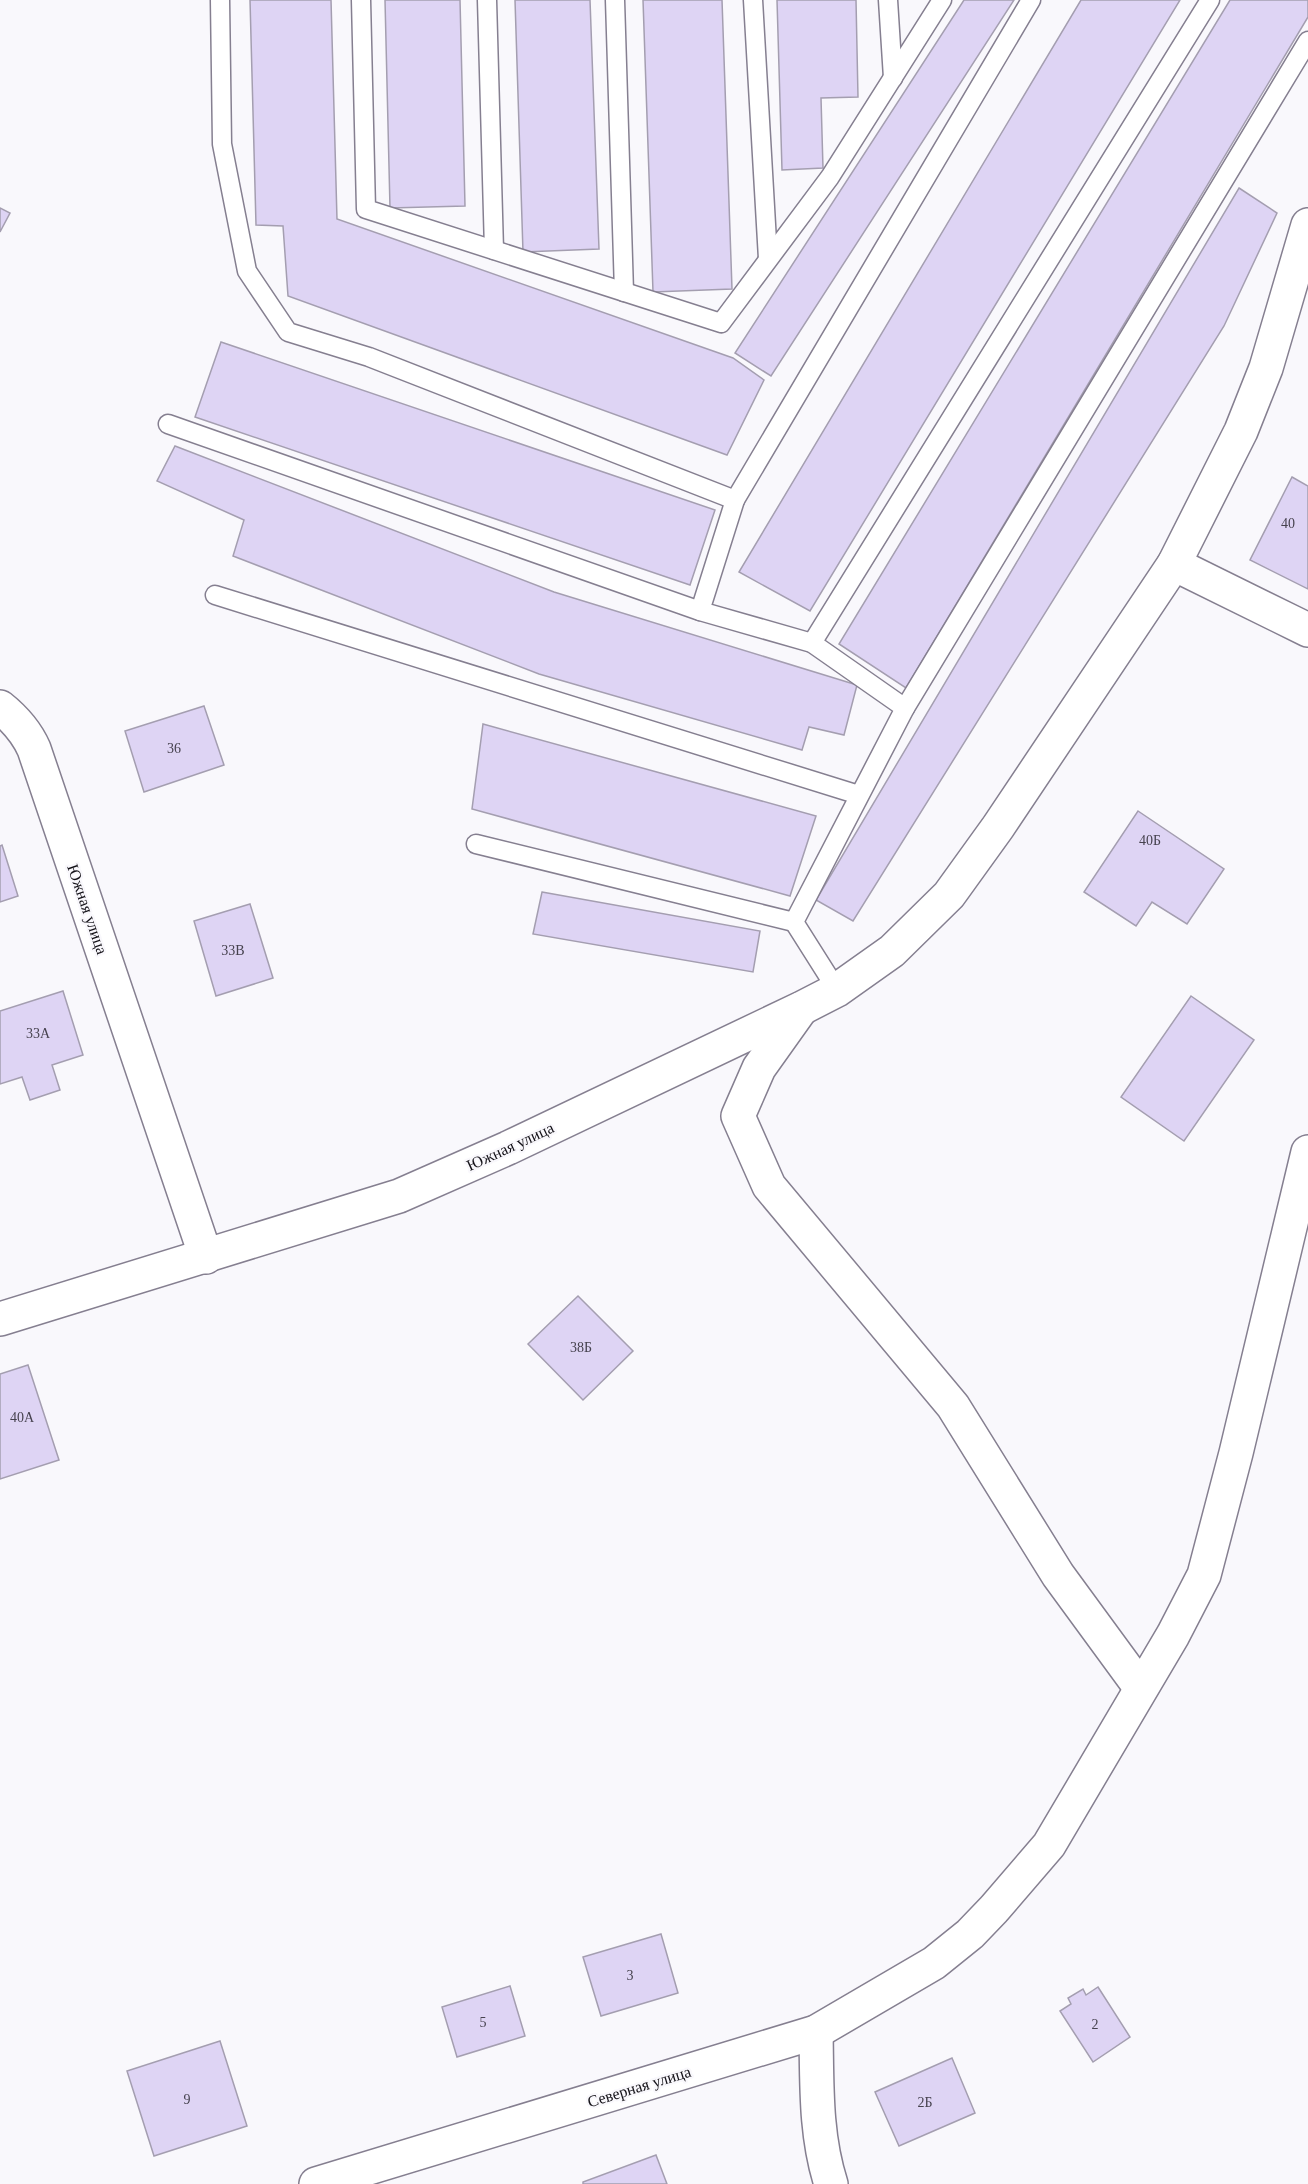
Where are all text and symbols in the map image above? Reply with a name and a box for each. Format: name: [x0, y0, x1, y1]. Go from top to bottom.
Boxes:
house number: 40: [1281, 516, 1295, 531]
house number: 36: [167, 741, 181, 756]
house number: 40Б: [1139, 833, 1161, 848]
street label: Южная улица: [63, 862, 111, 957]
house number: 33В: [221, 943, 245, 958]
house number: 33А: [26, 1026, 51, 1041]
street label: Южная улица: [464, 1119, 557, 1175]
house number: 38Б: [570, 1340, 592, 1355]
house number: 40А: [10, 1410, 35, 1425]
house number: 3: [627, 1968, 634, 1983]
house number: 5: [480, 2015, 487, 2030]
house number: 2: [1092, 2017, 1099, 2032]
street label: Северная улица: [585, 2063, 693, 2111]
house number: 9: [184, 2092, 191, 2107]
house number: 2Б: [917, 2095, 933, 2110]

